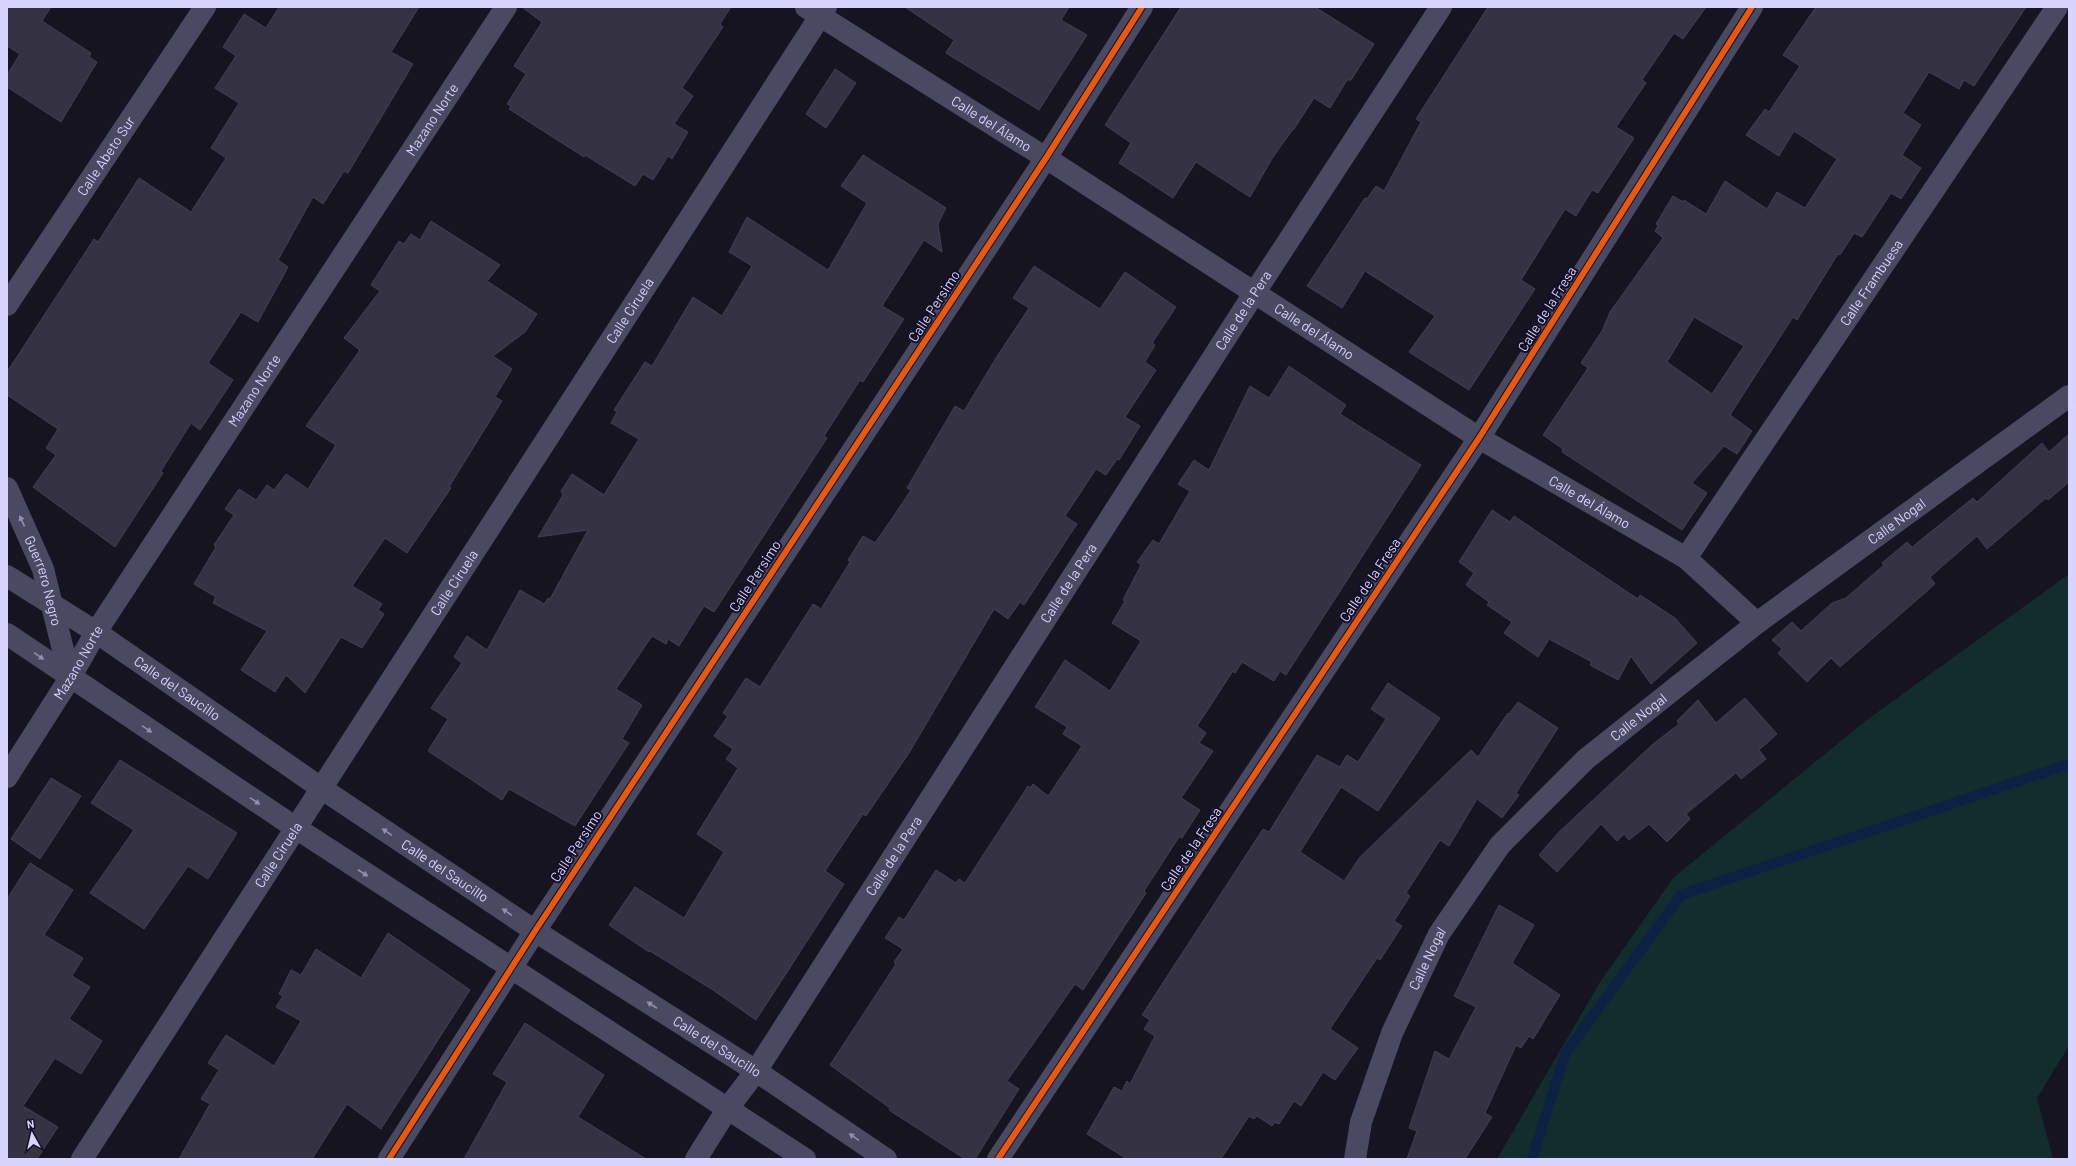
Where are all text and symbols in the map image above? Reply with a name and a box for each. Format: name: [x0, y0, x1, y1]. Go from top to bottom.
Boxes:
street label: Mazano Norte: [402, 80, 462, 159]
street label: Calle del Álamo: [948, 92, 1035, 155]
street label: Calle Abeto Sur: [73, 113, 138, 199]
street label: Calle Frambuesa: [1836, 236, 1906, 329]
street label: Calle de la Fresa: [1514, 263, 1580, 355]
street label: Calle Persimo: [904, 267, 963, 345]
street label: Calle de la Pera: [1211, 267, 1275, 353]
street label: Calle Ciruela: [602, 274, 657, 346]
street label: Calle del Álamo: [1271, 299, 1358, 363]
street label: Mazano Norte: [224, 351, 284, 430]
street label: Calle del Álamo: [1546, 471, 1634, 532]
street label: Calle Nogal: [1864, 494, 1929, 548]
one-way arrow: [19, 515, 25, 526]
street label: Guerrero Negro: [21, 533, 66, 627]
street label: Calle de la Fresa: [1335, 535, 1404, 625]
street label: Calle Persimo: [725, 537, 784, 615]
street label: Calle de la Pera: [1036, 540, 1100, 626]
street label: Calle Ciruela: [426, 546, 481, 619]
street label: Mazano Norte: [50, 622, 106, 703]
one-way arrow: [34, 652, 44, 660]
street label: Calle del Saucillo: [131, 652, 224, 724]
street label: Calle Nogal: [1607, 689, 1670, 744]
one-way arrow: [142, 725, 152, 733]
one-way arrow: [250, 797, 260, 805]
street label: Calle de la Fresa: [1156, 804, 1225, 894]
street label: Calle Persimo: [546, 807, 605, 885]
street label: Calle de la Pera: [862, 813, 925, 899]
street label: Calle Ciruela: [251, 819, 305, 891]
one-way arrow: [382, 828, 392, 836]
street label: Calle del Saucillo: [398, 835, 492, 906]
one-way arrow: [358, 869, 369, 876]
one-way arrow: [502, 908, 512, 916]
street label: Calle Nogal: [1405, 924, 1449, 993]
one-way arrow: [646, 1001, 657, 1009]
street label: Calle del Saucillo: [670, 1012, 765, 1080]
north arrow: [12, 1114, 52, 1154]
text: N: [26, 1117, 35, 1131]
one-way arrow: [849, 1133, 859, 1141]

